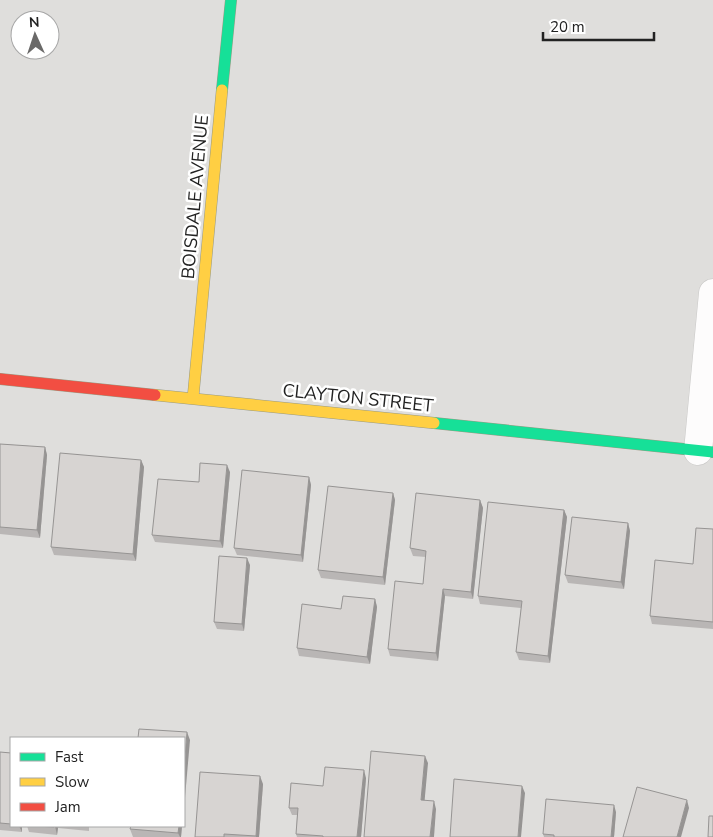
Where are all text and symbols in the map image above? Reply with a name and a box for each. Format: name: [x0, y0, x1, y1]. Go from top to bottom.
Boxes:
north arrow: [10, 10, 60, 60]
scale bar: [543, 10, 654, 42]
text: N: [29, 13, 40, 32]
text: 20 m: [550, 17, 585, 37]
street label: BOISDALE AVENUE: [176, 114, 214, 280]
street label: CLAYTON STREET: [281, 378, 435, 418]
legend: [10, 737, 185, 827]
text: Fast: [55, 747, 84, 767]
text: Slow: [55, 772, 90, 792]
text: Jam: [54, 797, 81, 817]

